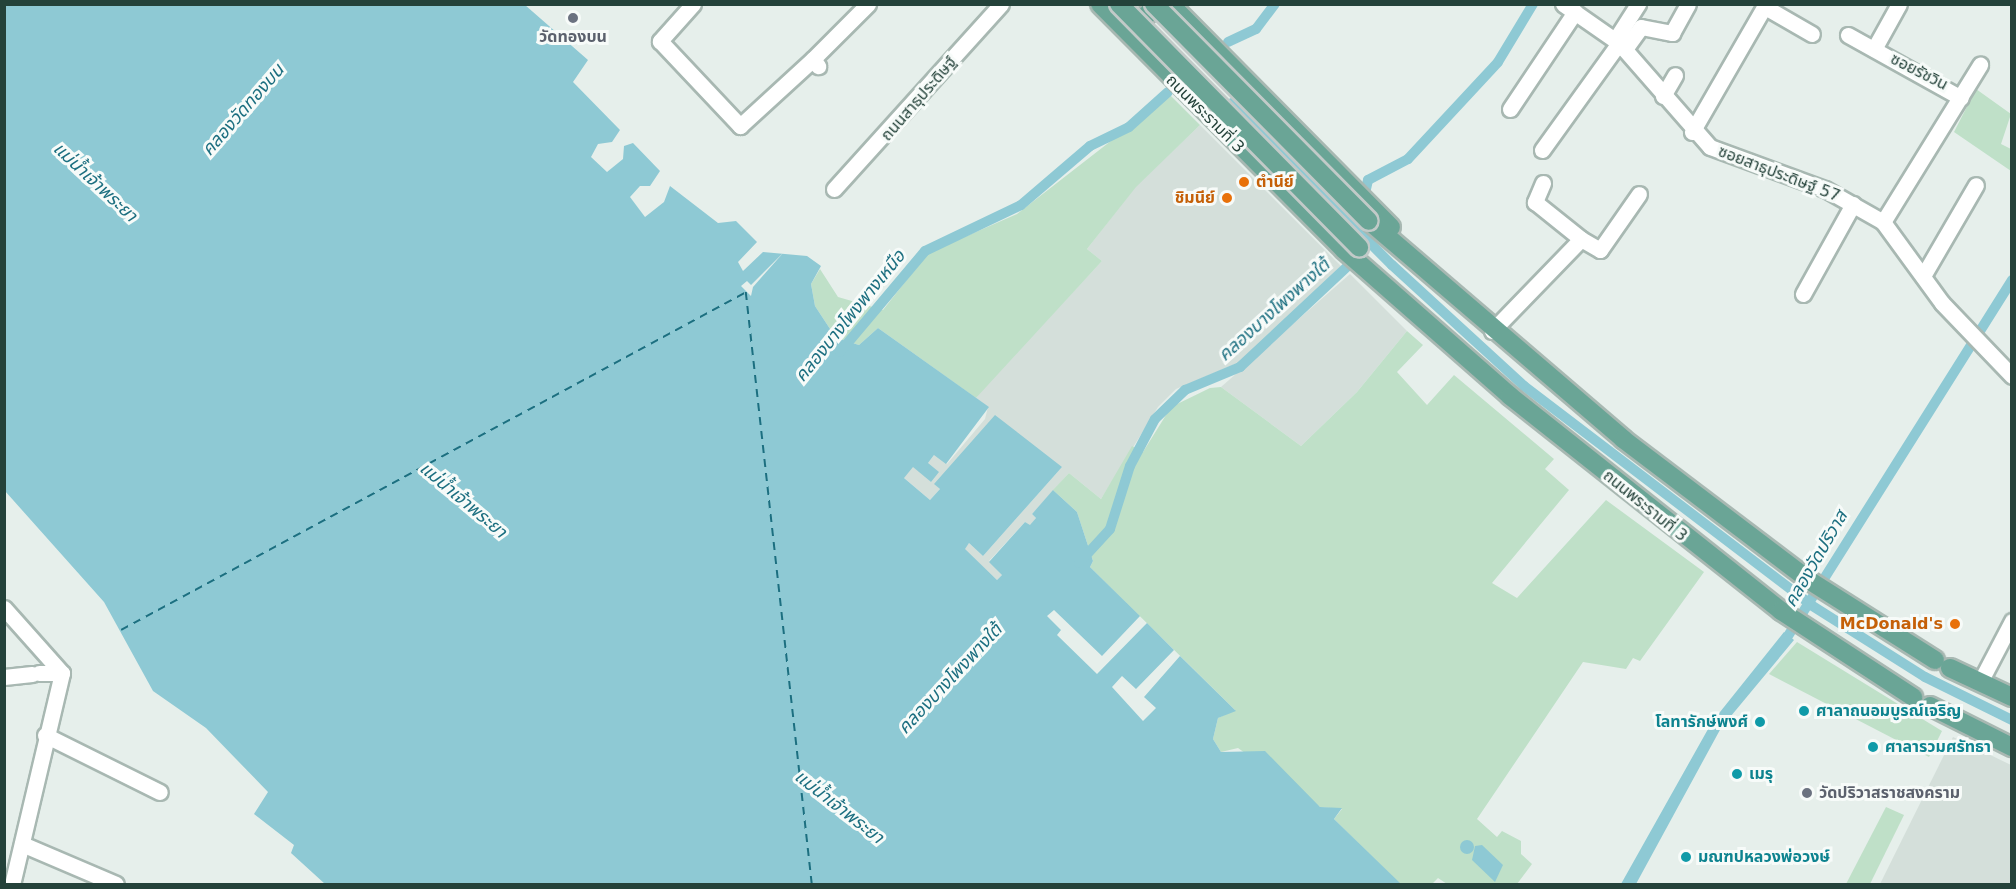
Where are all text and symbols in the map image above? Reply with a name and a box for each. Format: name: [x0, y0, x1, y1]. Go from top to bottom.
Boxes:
marker: วัดทองบน: [566, 11, 580, 25]
place label: วัดทองบน: [539, 27, 607, 47]
street label: ซอยรัชวิน: [1887, 49, 1951, 95]
street label: ถนนสาธุประดิษฐ์: [877, 53, 961, 145]
water label: คลองวัดทองบน: [197, 60, 289, 160]
street label: ถนนพระรามที่ 3: [1162, 71, 1248, 157]
water label: แม่น้ำเจ้าพระยา: [49, 138, 141, 226]
street label: ซอยสาธุประดิษฐ์ 57: [1715, 142, 1843, 206]
place label: ตำนีย์: [1256, 172, 1294, 192]
marker: ตำนีย์: [1237, 175, 1251, 189]
place label: ชิมนีย์: [1175, 188, 1215, 208]
marker: ชิมนีย์: [1220, 191, 1234, 205]
water label: คลองบางโพงพางเหนือ: [790, 246, 910, 386]
water label: คลองบางโพงพางใต้: [1214, 254, 1334, 366]
water label: แม่น้ำเจ้าพระยา: [415, 457, 511, 543]
street label: ถนนพระรามที่ 3: [1599, 466, 1691, 546]
water label: คลองวัดปริวาส: [1780, 507, 1852, 611]
place label: McDonald's: [1840, 614, 1943, 634]
marker: McDonald's: [1948, 617, 1962, 631]
water label: คลองบางโพงพางใต้: [894, 620, 1006, 738]
place label: ศาลาถนอมบูรณ์เจริญ: [1816, 701, 1961, 721]
marker: ศาลาถนอมบูรณ์เจริญ: [1797, 704, 1811, 718]
place label: โลทารักษ์พงศ์: [1655, 712, 1748, 732]
marker: โลทารักษ์พงศ์: [1753, 715, 1767, 729]
place label: ศาลารวมศรัทธา: [1885, 737, 1991, 757]
marker: ศาลารวมศรัทธา: [1866, 740, 1880, 754]
place label: เมรุ: [1749, 764, 1773, 784]
water label: แม่น้ำเจ้าพระยา: [790, 766, 888, 848]
marker: เมรุ: [1730, 767, 1744, 781]
place label: วัดปริวาสราชสงคราม: [1819, 783, 1960, 803]
marker: วัดปริวาสราชสงคราม: [1800, 786, 1814, 800]
place label: มณฑปหลวงพ่อวงษ์: [1698, 847, 1830, 867]
marker: มณฑปหลวงพ่อวงษ์: [1679, 850, 1693, 864]

